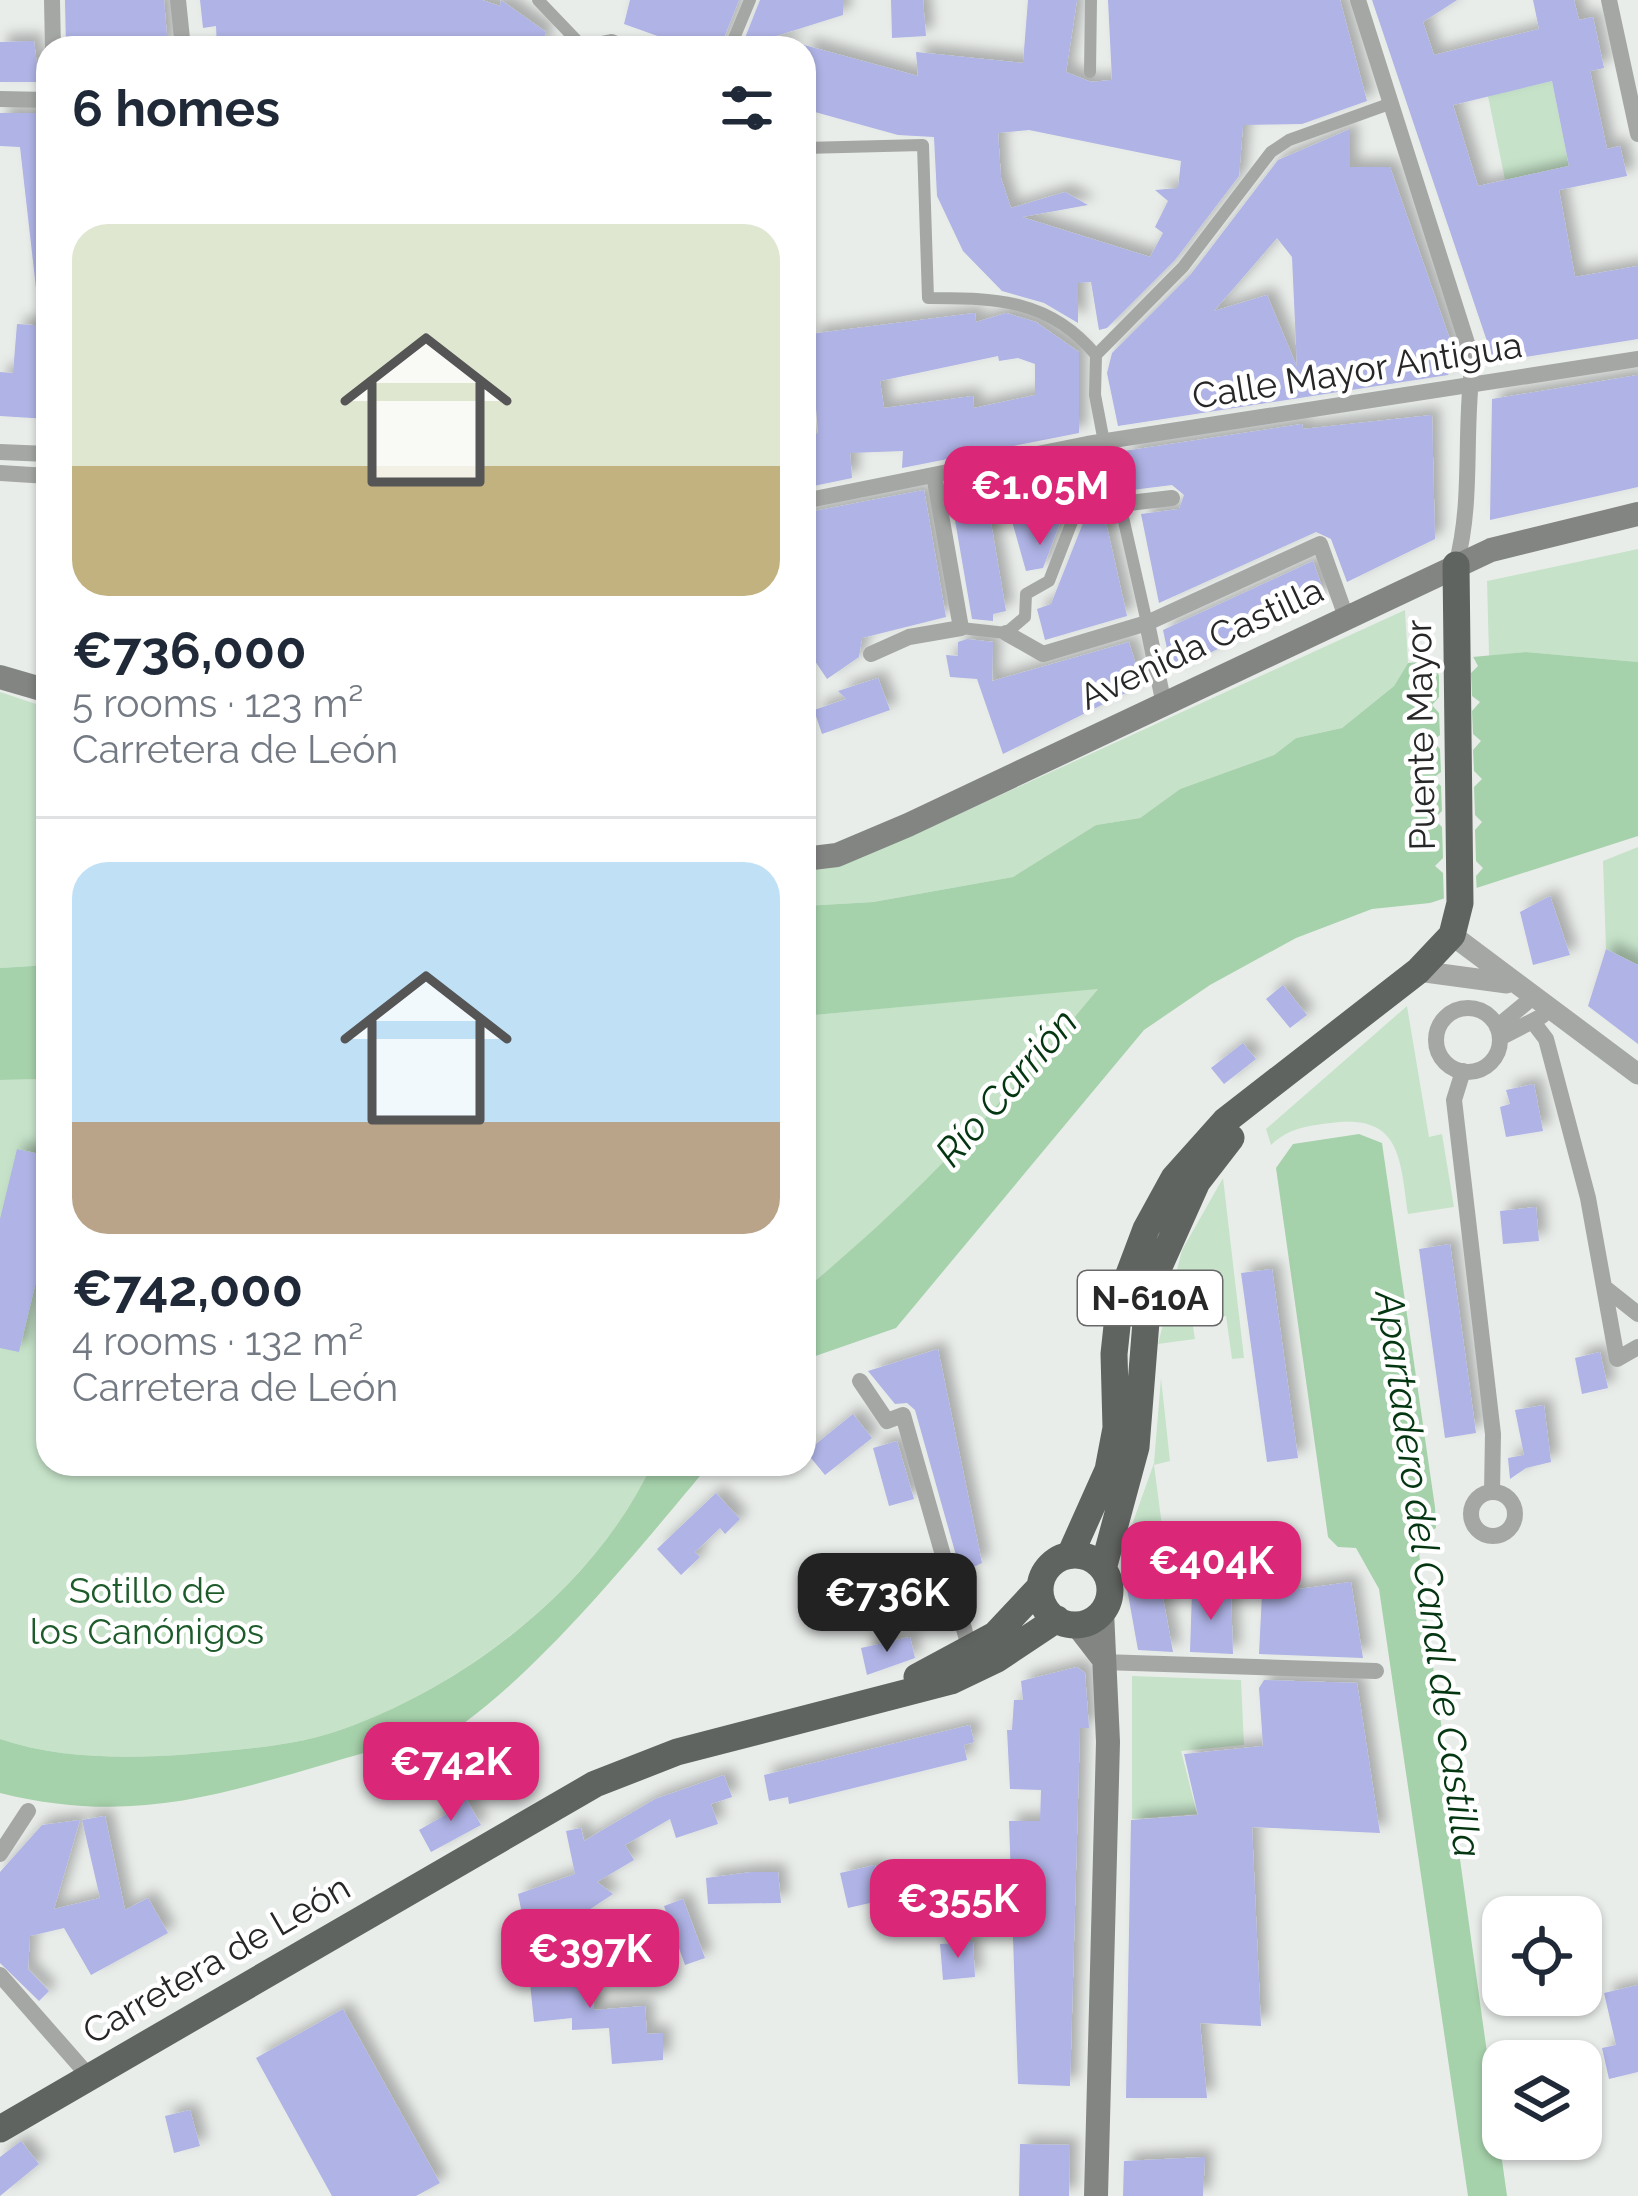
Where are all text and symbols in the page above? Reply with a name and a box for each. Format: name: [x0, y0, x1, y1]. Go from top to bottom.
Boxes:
icon: filters: [714, 75, 780, 141]
text: 6 homes: [72, 78, 280, 138]
icon: home: [318, 302, 534, 518]
street label: Calle Mayor Antigua: [1189, 323, 1525, 417]
pin: €1.05M: [942, 446, 1138, 548]
text: €1.05M: [971, 462, 1109, 508]
street label: Avenida Castilla: [1073, 568, 1329, 718]
street label: Puente Mayor: [1397, 619, 1443, 851]
text: €736,000: [72, 620, 307, 680]
text: 5 rooms · 123 m²: [72, 680, 363, 726]
text: Carretera de León: [72, 726, 398, 772]
icon: home: [318, 940, 534, 1156]
water label: Río Carrión: [925, 999, 1087, 1175]
text: €742,000: [72, 1258, 303, 1318]
road number: N-610A: [1078, 1271, 1222, 1325]
water label: Apartadero del Canal de Castilla: [1366, 1286, 1492, 1860]
text: 4 rooms · 132 m²: [72, 1318, 363, 1364]
text: Carretera de León: [72, 1364, 398, 1410]
pin: €404K: [1127, 1521, 1295, 1623]
text: €404K: [1148, 1537, 1274, 1583]
pin: €736K: [803, 1553, 971, 1655]
park label: Sotillo de los Canónigos: [30, 1569, 264, 1652]
text: €736K: [825, 1569, 949, 1615]
pin: €742K: [367, 1722, 535, 1824]
text: €742K: [390, 1738, 512, 1784]
pin: €355K: [874, 1859, 1042, 1961]
street label: Carretera de León: [75, 1866, 357, 2052]
text: €355K: [897, 1875, 1019, 1921]
map controls: [1482, 1896, 1602, 2160]
button: locate: [1482, 1896, 1602, 2016]
pin: €397K: [506, 1909, 674, 2011]
text: €397K: [528, 1925, 652, 1971]
button: layers: [1482, 2040, 1602, 2160]

